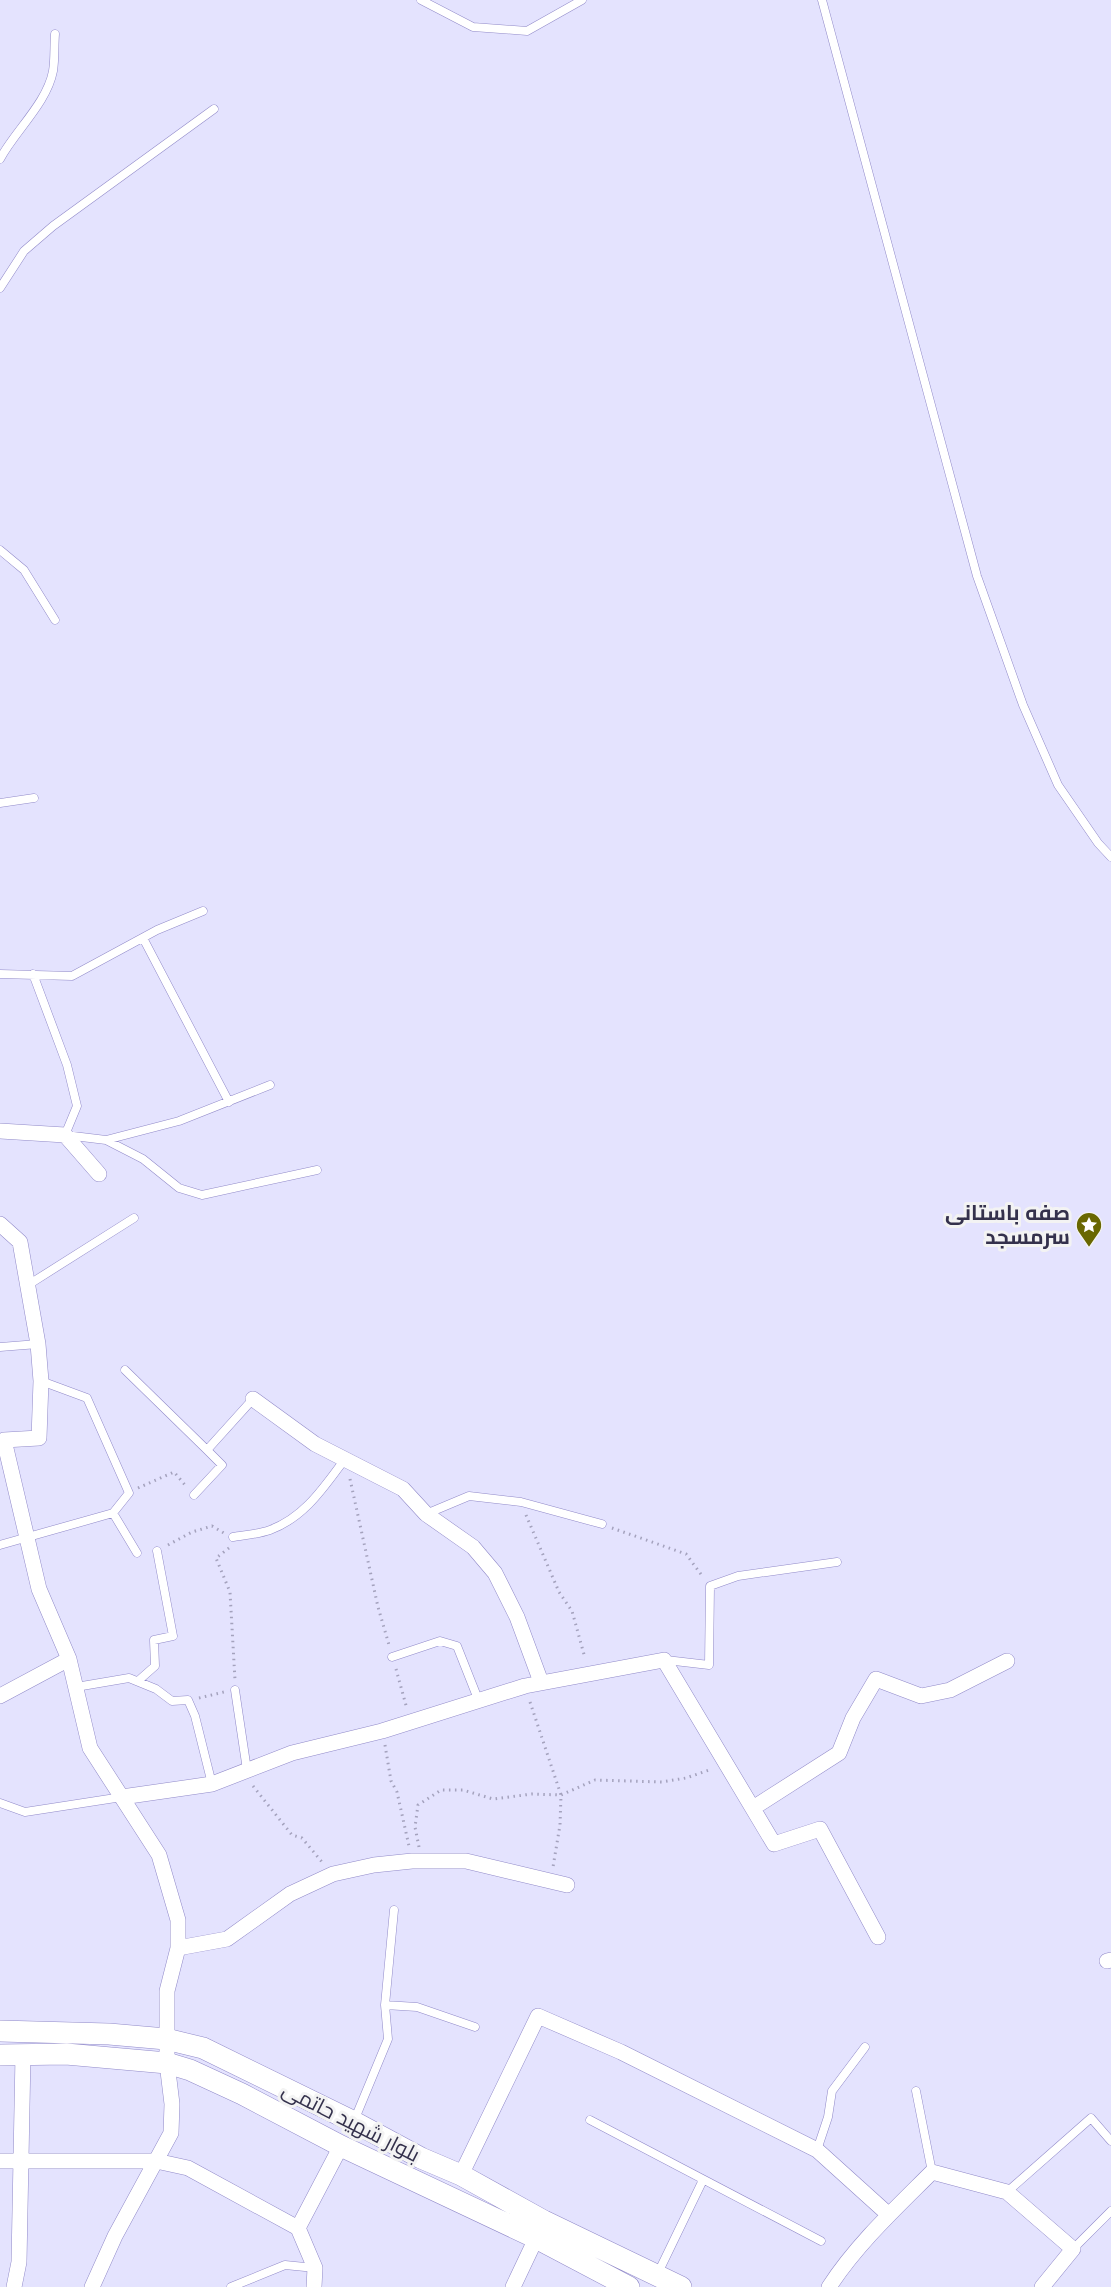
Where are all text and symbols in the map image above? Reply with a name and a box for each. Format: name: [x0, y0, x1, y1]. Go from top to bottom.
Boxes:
place label: صفه باستانی سرمسجد: [945, 1199, 1070, 1251]
place icon: صفه باستانی سرمسجد: [1074, 1210, 1104, 1248]
street label: بلوار شهید حاتمی: [277, 2075, 425, 2169]

